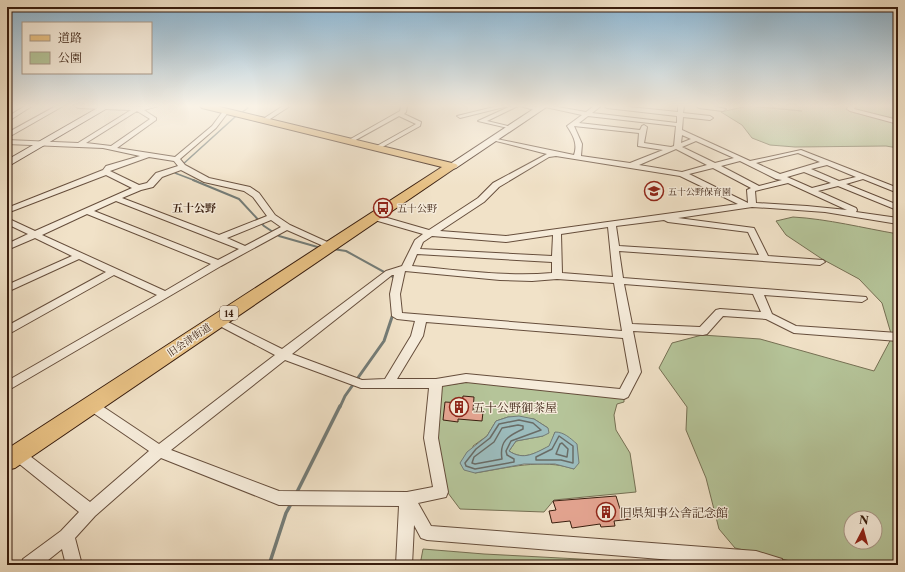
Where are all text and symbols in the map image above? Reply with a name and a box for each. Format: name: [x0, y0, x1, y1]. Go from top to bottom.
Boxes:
legend: [22, 22, 152, 74]
text: 道路: [58, 30, 82, 45]
text: 公園: [58, 50, 82, 65]
school or university icon: 五十公野保育園: [643, 180, 665, 202]
place label: 五十公野保育園: [668, 186, 731, 197]
bus stop icon: 五十公野: [372, 197, 394, 219]
district label: 五十公野: [172, 201, 216, 215]
place label: 五十公野: [397, 202, 437, 215]
road number: 14: [220, 306, 238, 320]
street label: 旧会津街道: [165, 321, 213, 359]
building icon: 五十公野御茶屋: [448, 396, 470, 418]
place label: 五十公野御茶屋: [473, 400, 557, 415]
building icon: 旧県知事公舎記念館: [595, 501, 617, 523]
place label: 旧県知事公舎記念館: [620, 505, 728, 520]
north arrow: [843, 510, 883, 550]
text: N: [859, 513, 870, 528]

